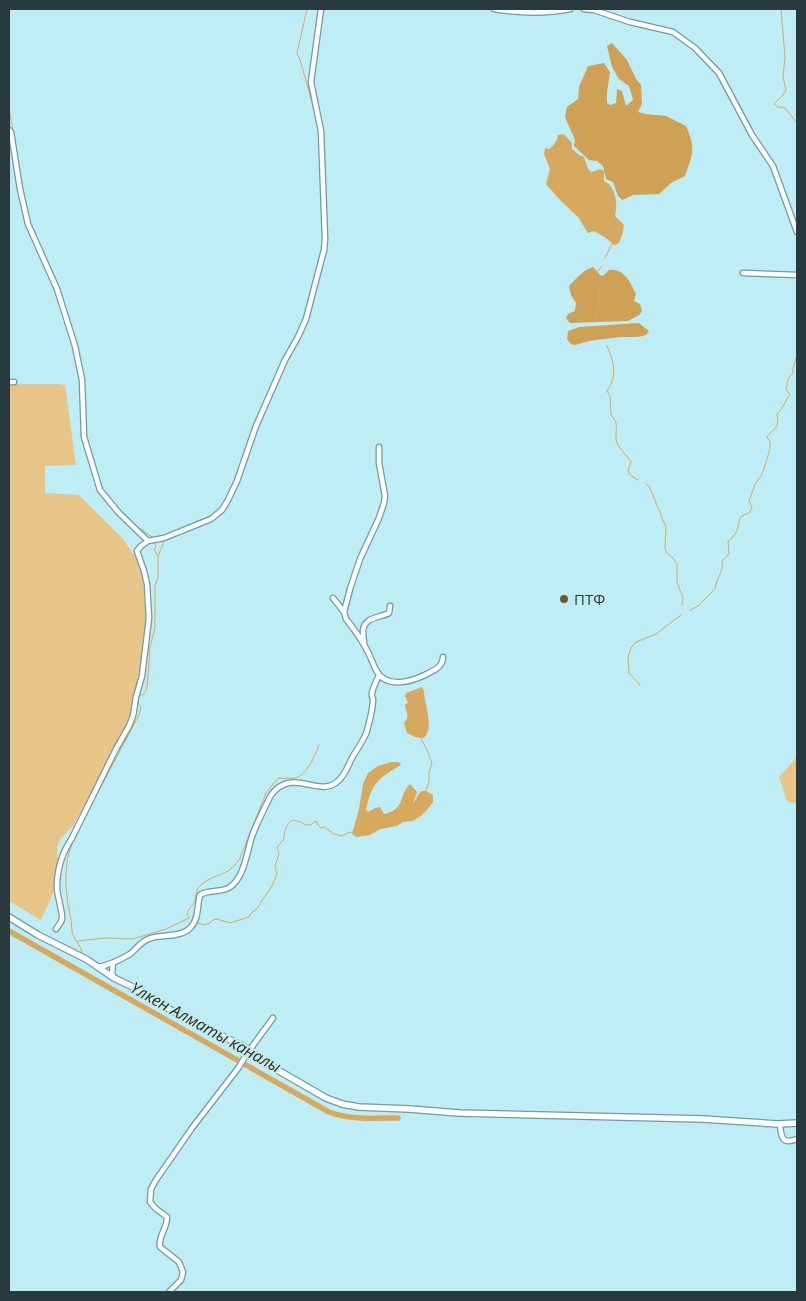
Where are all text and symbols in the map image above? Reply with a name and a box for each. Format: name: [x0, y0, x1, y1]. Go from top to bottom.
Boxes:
place label: ПТФ: [574, 589, 605, 609]
marker: ПТФ: [558, 593, 570, 605]
water label: Үлкен Алматы каналы: [127, 976, 286, 1078]

